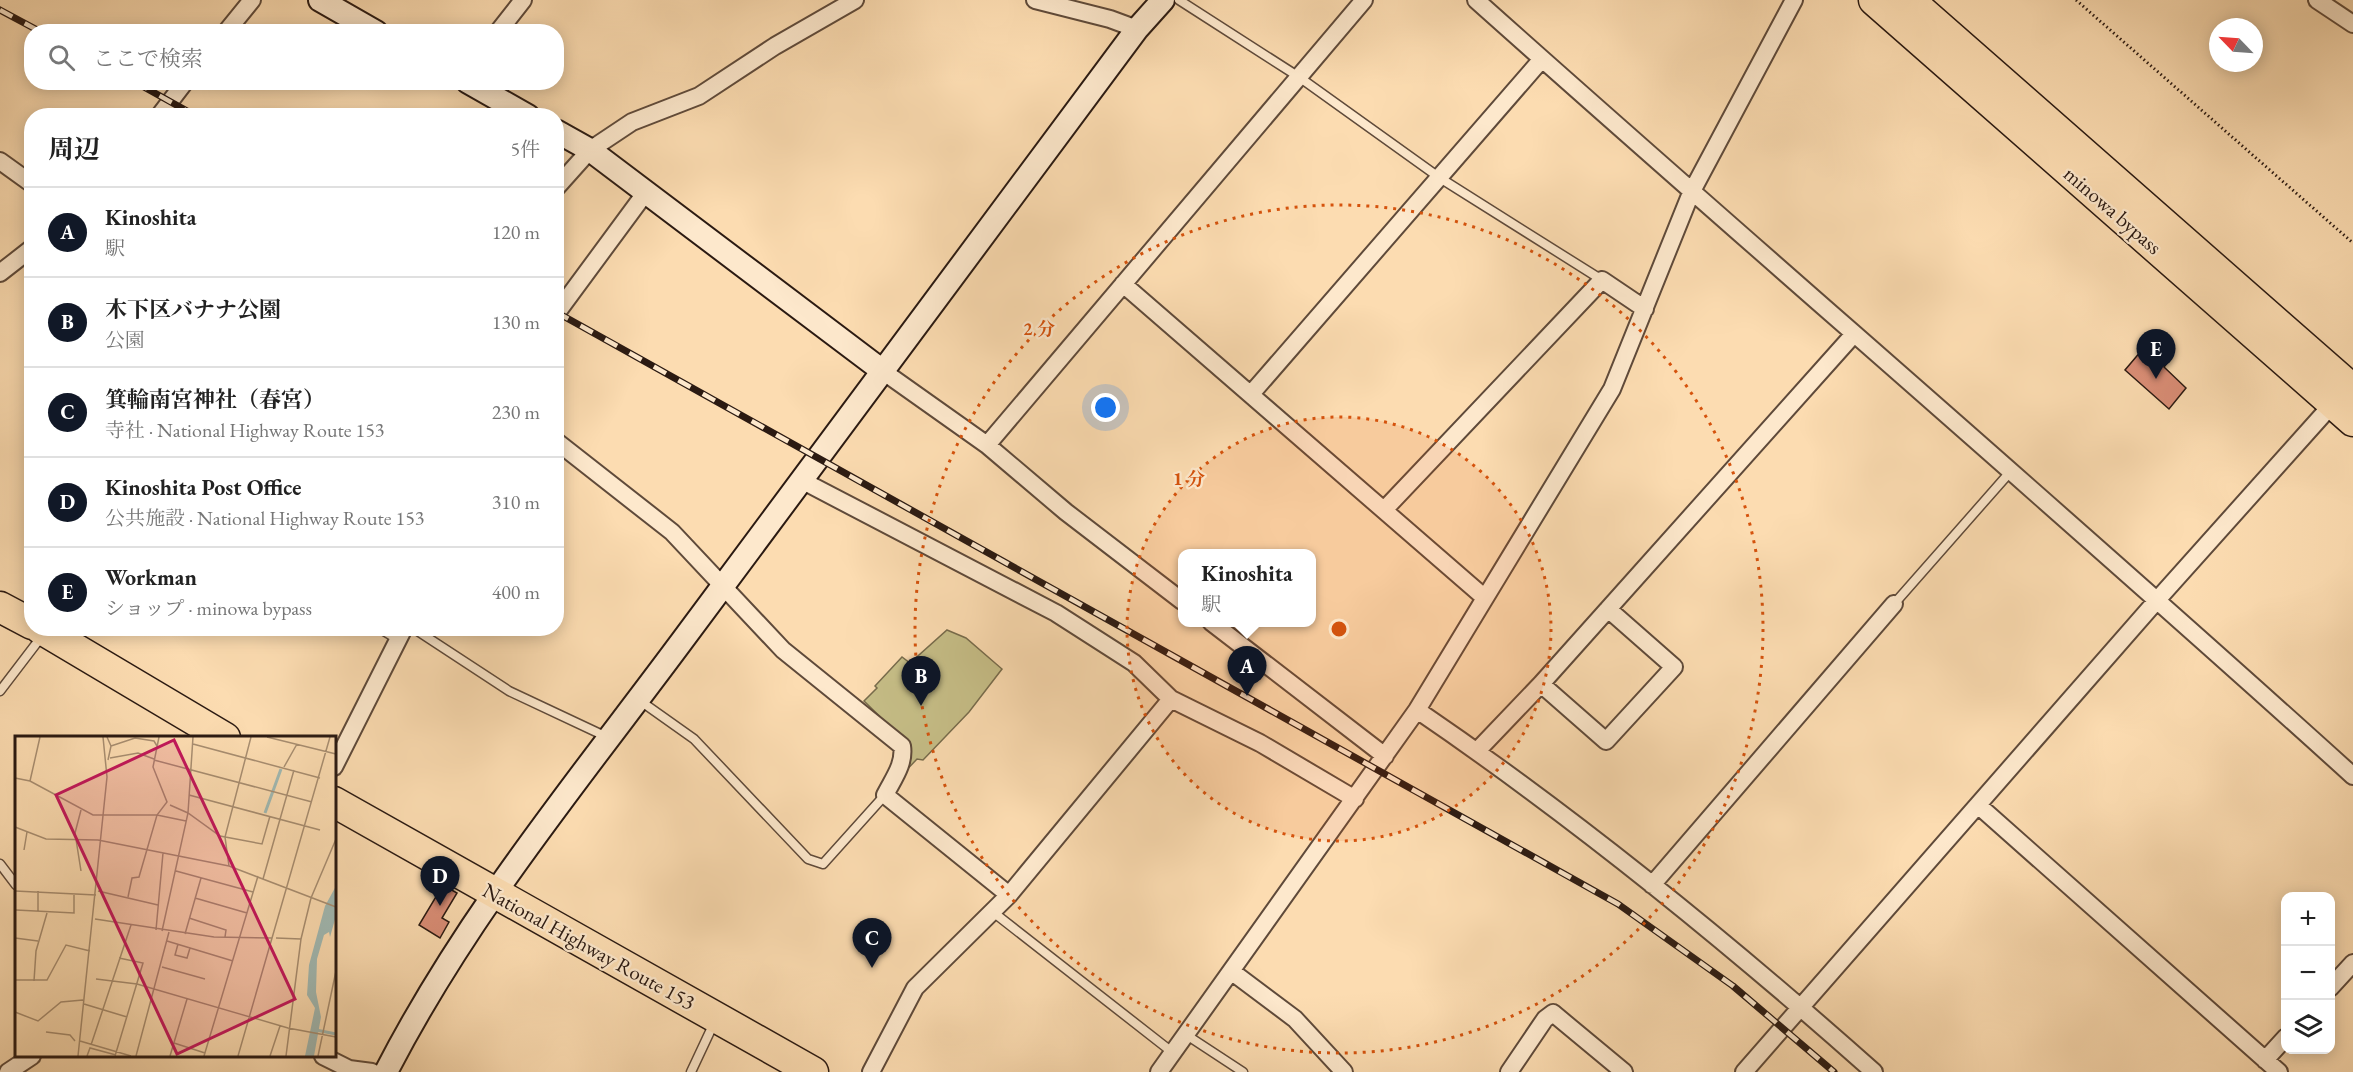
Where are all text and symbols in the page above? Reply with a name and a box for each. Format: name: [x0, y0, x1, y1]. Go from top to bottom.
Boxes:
north arrow: [2209, 18, 2263, 72]
search box: [24, 24, 564, 90]
icon: search: [45, 41, 78, 74]
text: ここで検索: [93, 44, 203, 73]
text: 周辺: [48, 132, 100, 166]
text: 5件: [510, 136, 540, 162]
street label: minowa bypass: [2058, 160, 2168, 260]
text: Kinoshita: [105, 203, 196, 232]
text: A: [60, 219, 75, 245]
text: 120 m: [492, 219, 540, 245]
text: 駅: [105, 235, 125, 261]
text: 木下区バナナ公園: [105, 295, 281, 324]
text: B: [61, 309, 74, 335]
text: 130 m: [492, 309, 540, 335]
text: 2 分: [1023, 317, 1055, 340]
text: 公園: [105, 327, 145, 353]
pin: E: [2136, 330, 2176, 379]
text: 箕輪南宮神社（春宮）: [105, 385, 325, 414]
your location: [1091, 393, 1120, 422]
text: C: [60, 399, 75, 425]
text: 230 m: [492, 399, 540, 425]
text: 寺社 · National Highway Route 153: [105, 417, 384, 443]
text: 1 分: [1173, 467, 1205, 490]
text: Kinoshita Post Office: [105, 473, 301, 502]
text: D: [60, 489, 75, 515]
text: 310 m: [492, 489, 540, 515]
text: 公共施設 · National Highway Route 153: [105, 505, 424, 531]
popup: [1178, 549, 1316, 627]
text: Kinoshita: [1201, 559, 1293, 588]
text: Workman: [105, 563, 197, 592]
text: E: [62, 579, 73, 605]
text: 400 m: [492, 579, 540, 605]
text: 駅: [1201, 591, 1221, 617]
text: ショップ · minowa bypass: [105, 595, 312, 621]
centre of rings: [1329, 619, 1349, 639]
pin: A: [1228, 646, 1266, 696]
pin: B: [902, 656, 940, 706]
inset map: [15, 736, 336, 1057]
pin: D: [420, 856, 460, 906]
street label: National Highway Route 153: [478, 876, 700, 1016]
map controls: [2281, 892, 2335, 1054]
button: +: [2281, 892, 2335, 946]
pin: C: [852, 918, 892, 968]
button: −: [2281, 946, 2335, 1000]
button: layers: [2281, 1000, 2335, 1054]

